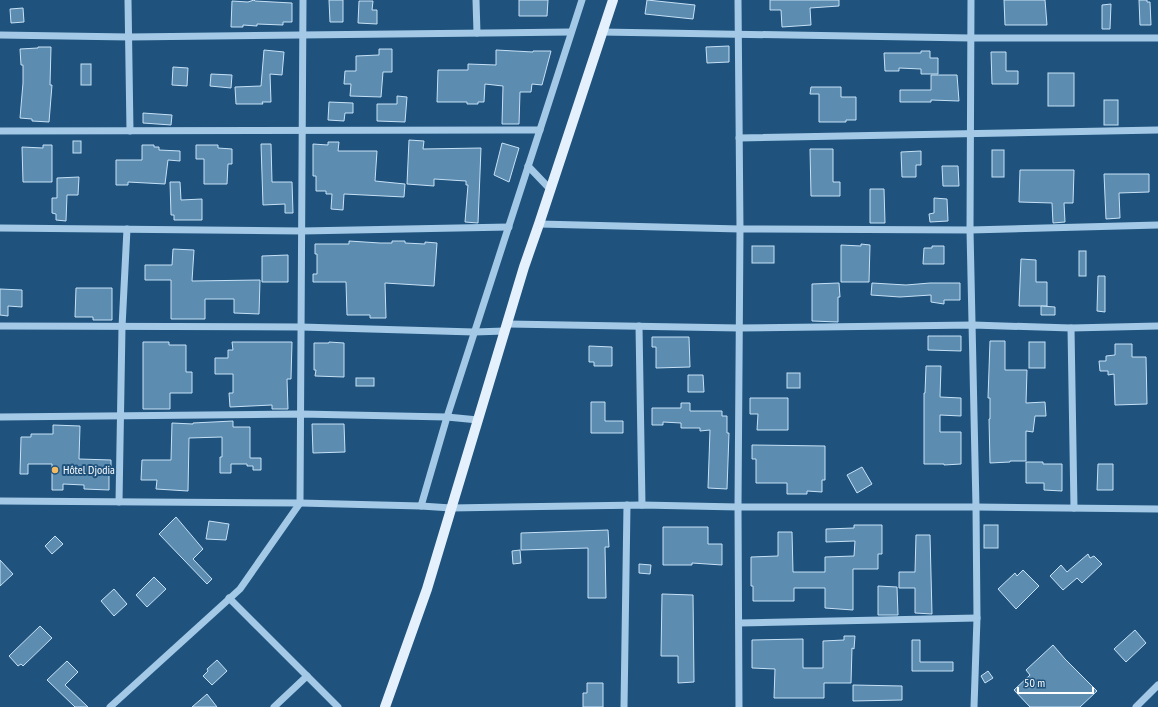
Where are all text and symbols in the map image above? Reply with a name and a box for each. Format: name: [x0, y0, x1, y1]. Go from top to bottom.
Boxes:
place label: Hôtel Djodia: [63, 462, 115, 477]
marker: Hôtel Djodia: [50, 465, 60, 475]
scale bar: [1018, 669, 1093, 695]
text: 50 m: [1024, 675, 1045, 690]

